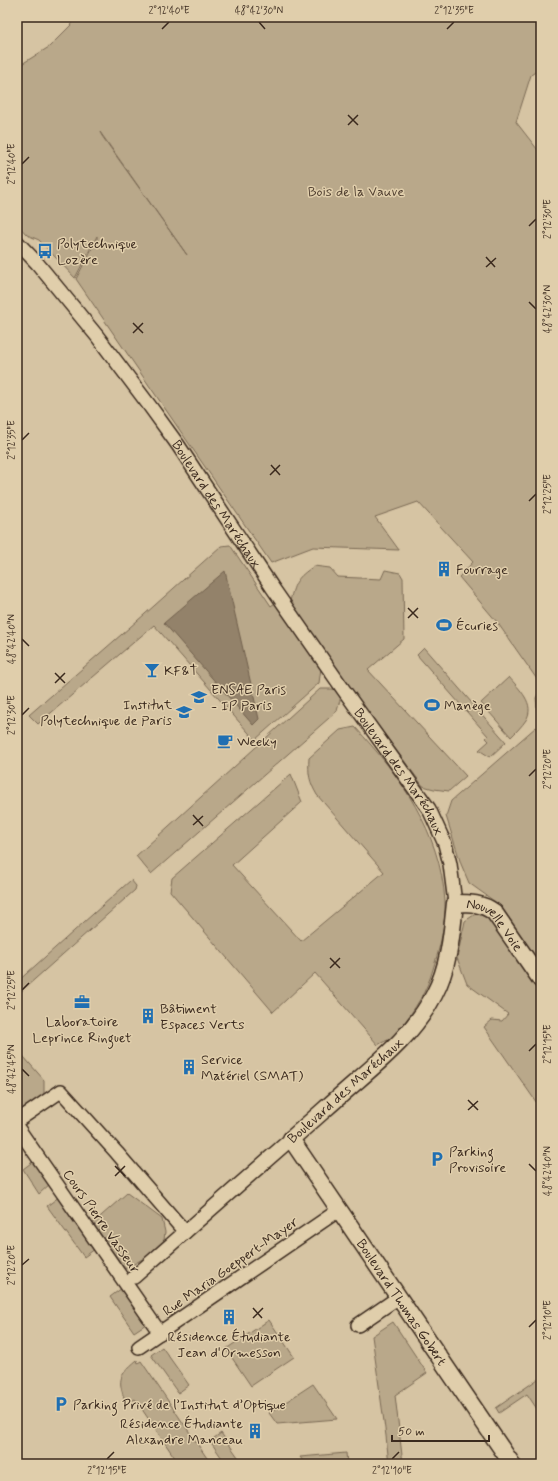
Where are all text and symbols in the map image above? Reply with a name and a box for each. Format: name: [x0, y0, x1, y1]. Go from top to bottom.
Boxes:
text: 2°12'40"E: [148, 4, 190, 18]
text: 48°42'30"N: [235, 4, 284, 18]
text: 2°12'35"E: [434, 4, 474, 18]
text: 2°12'40"E: [5, 143, 19, 185]
park label: Bois de la Vauve: [308, 183, 404, 201]
text: 2°12'30"E: [541, 199, 555, 239]
place label: Polytechnique Lozère: [57, 235, 138, 269]
bus stop icon: Polytechnique Lozère: [36, 242, 54, 260]
text: 48°42'30"N: [541, 284, 555, 333]
text: 2°12'35"E: [5, 420, 19, 460]
street label: Boulevard des Maréchaux: [167, 437, 265, 572]
text: 2°12'25"E: [541, 474, 555, 514]
building icon: Fourrage: [435, 560, 453, 578]
place label: Fourrage: [456, 561, 508, 579]
text: 48°42'40"N: [5, 614, 19, 664]
sports icon: Écuries: [435, 616, 453, 634]
place label: Écuries: [456, 617, 499, 635]
bar icon: KF&T: [143, 661, 161, 679]
place label: KF&T: [164, 662, 198, 680]
place label: ENSAE Paris - IP Paris: [211, 681, 286, 715]
school or university icon: ENSAE Paris - IP Paris: [190, 688, 208, 706]
text: 2°12'30"E: [5, 695, 19, 735]
place label: Institut Polytechnique de Paris: [40, 696, 173, 730]
sports icon: Manège: [423, 696, 441, 714]
place label: Manège: [444, 697, 491, 715]
school or university icon: Institut Polytechnique de Paris: [175, 703, 193, 721]
street label: Boulevard des Maréchaux: [349, 705, 448, 838]
cafe icon: Weeky: [216, 732, 234, 750]
place label: Weeky: [237, 733, 277, 751]
text: 2°12'20"E: [541, 749, 555, 789]
street label: Nouvelle Voie: [466, 895, 527, 955]
text: 2°12'25"E: [5, 970, 19, 1010]
office icon: Laboratoire Leprince Ringuet: [73, 993, 91, 1011]
place label: Bâtiment Espaces Verts: [160, 1000, 244, 1034]
building icon: Bâtiment Espaces Verts: [139, 1007, 157, 1025]
place label: Laboratoire Leprince Ringuet: [32, 1013, 132, 1049]
text: 2°12'15"E: [541, 1024, 555, 1064]
street label: Boulevard des Maréchaux: [284, 1034, 407, 1148]
text: 48°42'45"N: [5, 1044, 19, 1094]
place label: Service Matériel (SMAT): [201, 1051, 303, 1085]
building icon: Service Matériel (SMAT): [180, 1058, 198, 1076]
place label: Parking Provisoire: [449, 1143, 506, 1177]
text: 48°42'40"N: [541, 1146, 555, 1196]
parking icon: Parking Provisoire: [428, 1150, 446, 1168]
street label: Cours Pierre Vasseur: [58, 1166, 144, 1277]
street label: Rue Maria Goeppert-Mayer: [159, 1213, 302, 1320]
street label: Boulevard Thomas Gobert: [352, 1236, 450, 1369]
text: 2°12'20"E: [5, 1245, 19, 1285]
text: 2°12'10"E: [541, 1300, 555, 1340]
building icon: Résidence Étudiante Jean d'Ormesson: [220, 1308, 238, 1326]
place label: Résidence Étudiante Jean d'Ormesson: [167, 1328, 291, 1362]
parking icon: Parking Privé de l’Institut d’Optique: [52, 1395, 70, 1413]
place label: Parking Privé de l’Institut d’Optique: [73, 1396, 286, 1416]
place label: Résidence Étudiante Alexandre Manceau: [120, 1415, 243, 1449]
scale bar: [392, 1417, 489, 1443]
building icon: Résidence Étudiante Alexandre Manceau: [246, 1422, 264, 1440]
text: 50 m: [398, 1424, 425, 1440]
text: 2°12'15"E: [87, 1464, 127, 1478]
text: 2°12'10"E: [372, 1464, 412, 1478]

